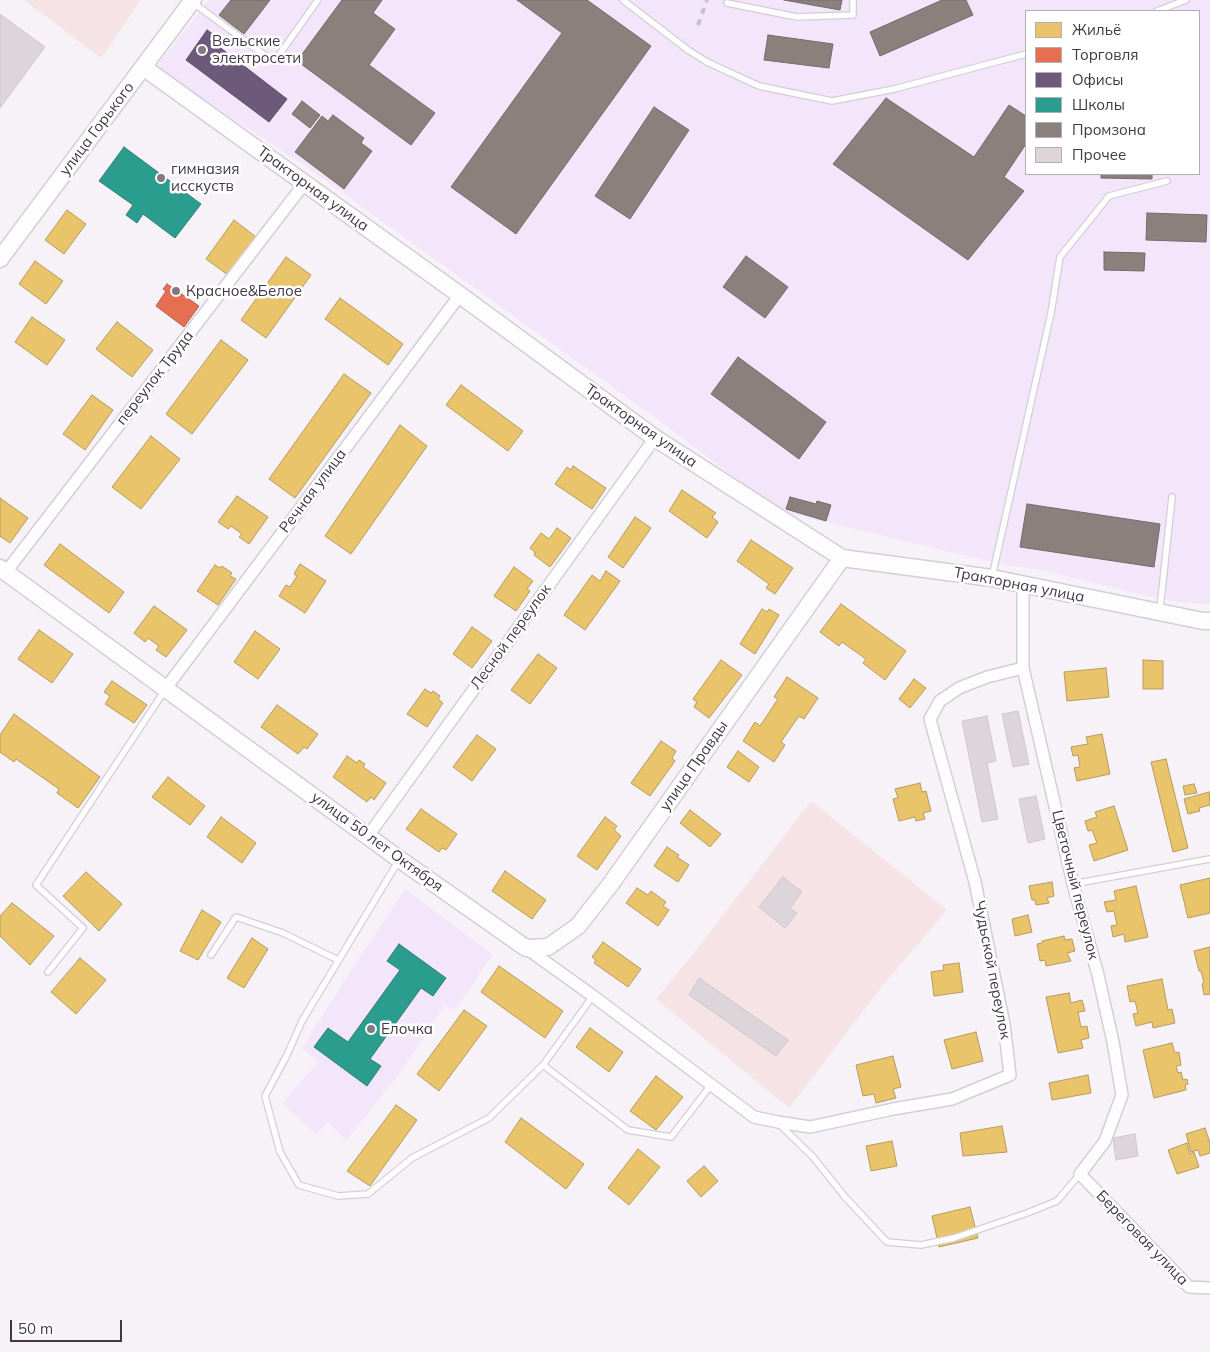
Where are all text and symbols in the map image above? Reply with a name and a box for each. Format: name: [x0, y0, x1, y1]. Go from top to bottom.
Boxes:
legend: [1025, 10, 1200, 175]
text: Жильё: [1072, 20, 1121, 39]
place label: Вельские электросети: [212, 32, 301, 67]
marker: Вельские электросети: [196, 44, 208, 56]
text: Торговля: [1072, 45, 1139, 64]
text: Офисы: [1072, 70, 1124, 89]
street label: улица Горького: [56, 79, 138, 179]
text: Школы: [1072, 95, 1125, 114]
text: Промзона: [1072, 120, 1146, 139]
street label: Тракторная улица: [254, 143, 372, 235]
text: Прочее: [1072, 145, 1126, 164]
place label: гимназия исскуств: [171, 160, 240, 195]
marker: гимназия исскуств: [155, 172, 167, 184]
place label: Красное&Белое: [186, 282, 302, 300]
marker: Красное&Белое: [170, 285, 182, 297]
street label: переулок Труда: [113, 327, 197, 429]
street label: Тракторная улица: [581, 381, 701, 471]
street label: Речная улица: [276, 446, 350, 536]
street label: Тракторная улица: [952, 563, 1086, 607]
street label: Лесной переулок: [467, 581, 555, 693]
street label: улица Правды: [656, 717, 732, 815]
street label: улица 50 лет Октября: [308, 788, 446, 896]
street label: Цветочный переулок: [1048, 808, 1102, 962]
street label: Чудьской переулок: [970, 899, 1014, 1041]
place label: Елочка: [381, 1020, 433, 1038]
marker: Елочка: [365, 1023, 377, 1035]
street label: Береговая улица: [1092, 1187, 1192, 1289]
scale bar: [12, 1310, 125, 1342]
text: 50 m: [18, 1319, 53, 1338]

